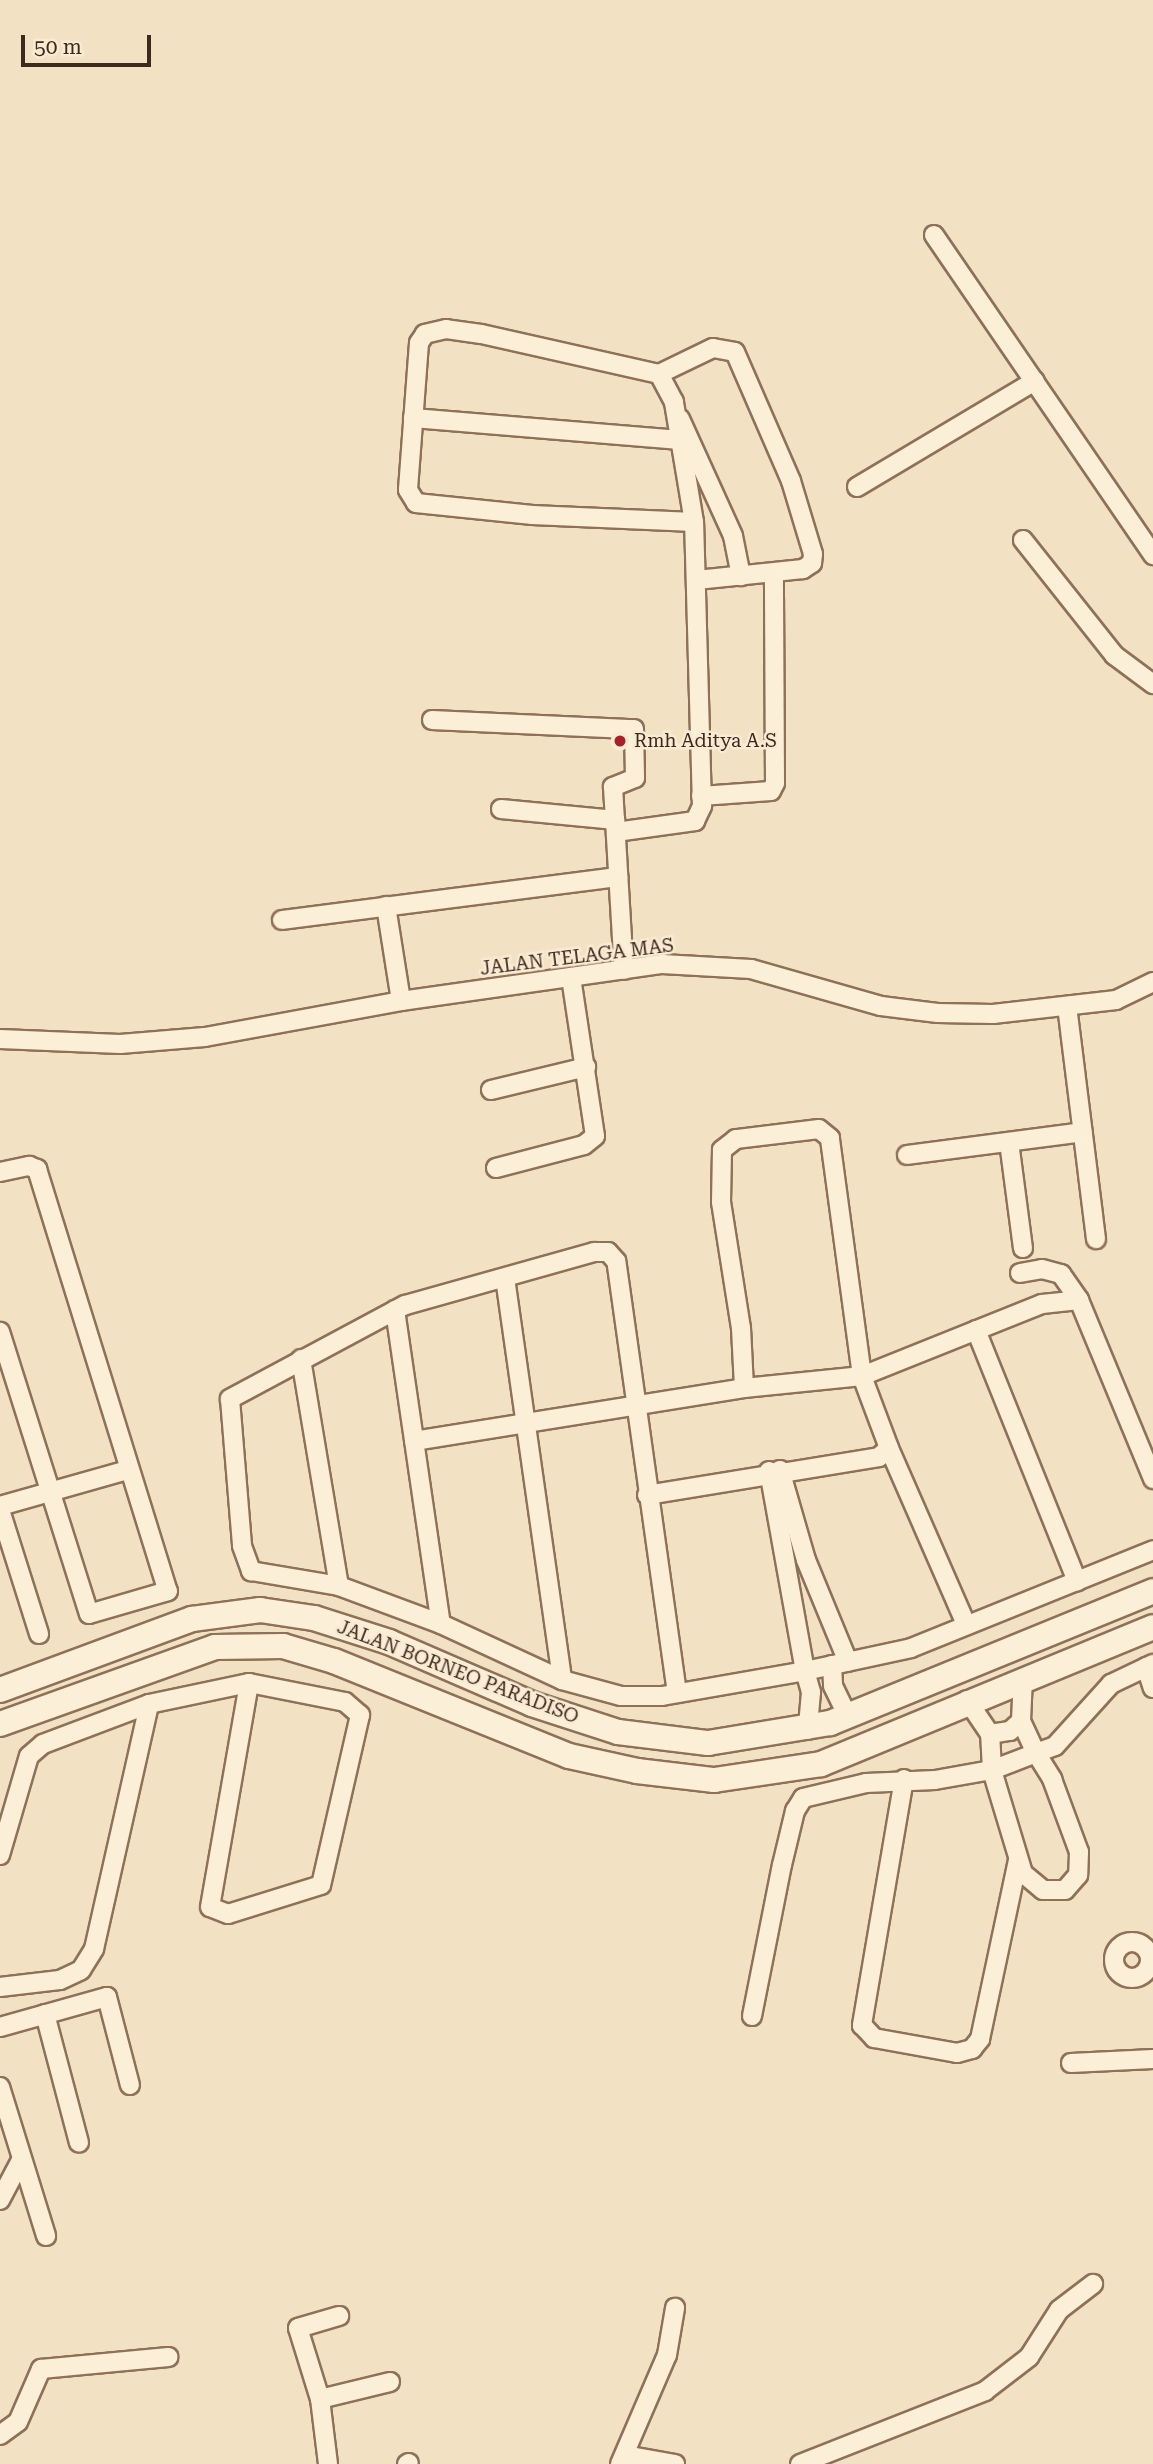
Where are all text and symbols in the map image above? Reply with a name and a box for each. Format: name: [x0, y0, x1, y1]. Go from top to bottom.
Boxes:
scale bar: [24, 21, 154, 65]
text: 50 m: [34, 35, 82, 59]
place label: Rmh Aditya A.S: [634, 730, 777, 752]
marker: Rmh Aditya A.S: [612, 733, 628, 749]
street label: JALAN TELAGA MAS: [479, 934, 675, 980]
street label: JALAN BORNEO PARADISO: [334, 1615, 582, 1729]

